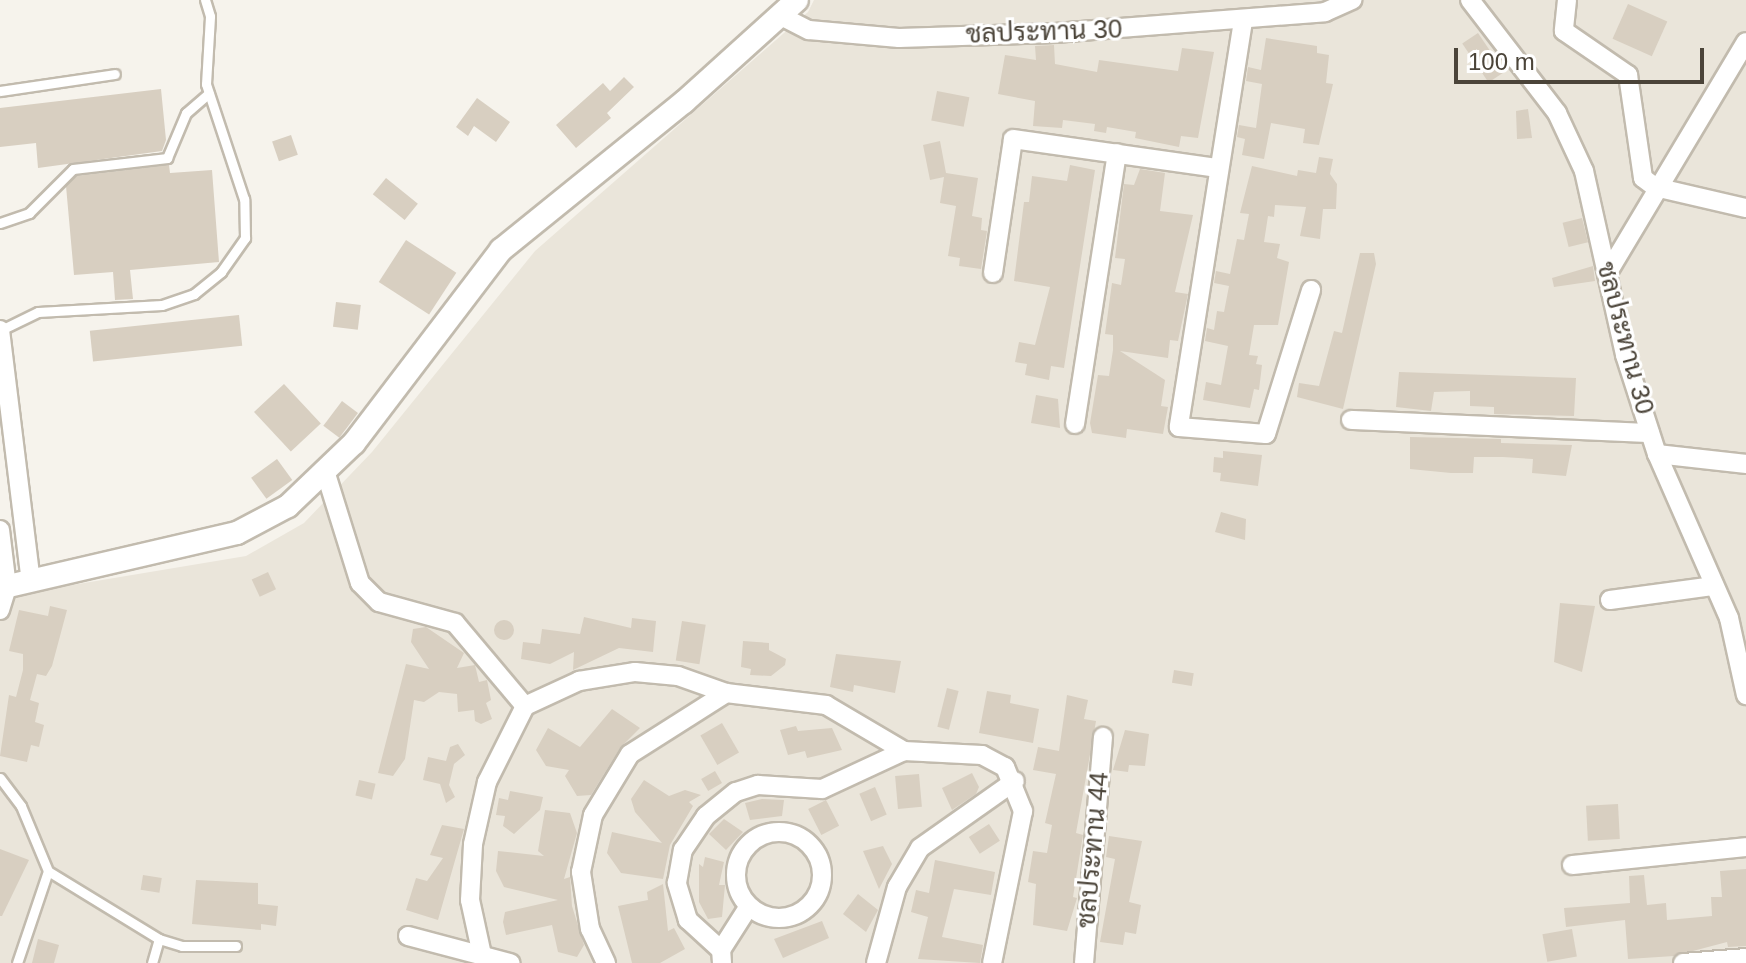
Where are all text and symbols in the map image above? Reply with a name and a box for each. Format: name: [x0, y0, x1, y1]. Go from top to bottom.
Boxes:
street label: ชลประทาน 30: [965, 14, 1123, 50]
scale bar: [1458, 32, 1708, 82]
text: 100 m: [1468, 48, 1535, 75]
street label: ชลประทาน 30: [1590, 258, 1660, 418]
street label: ชลประทาน 44: [1071, 771, 1115, 929]

